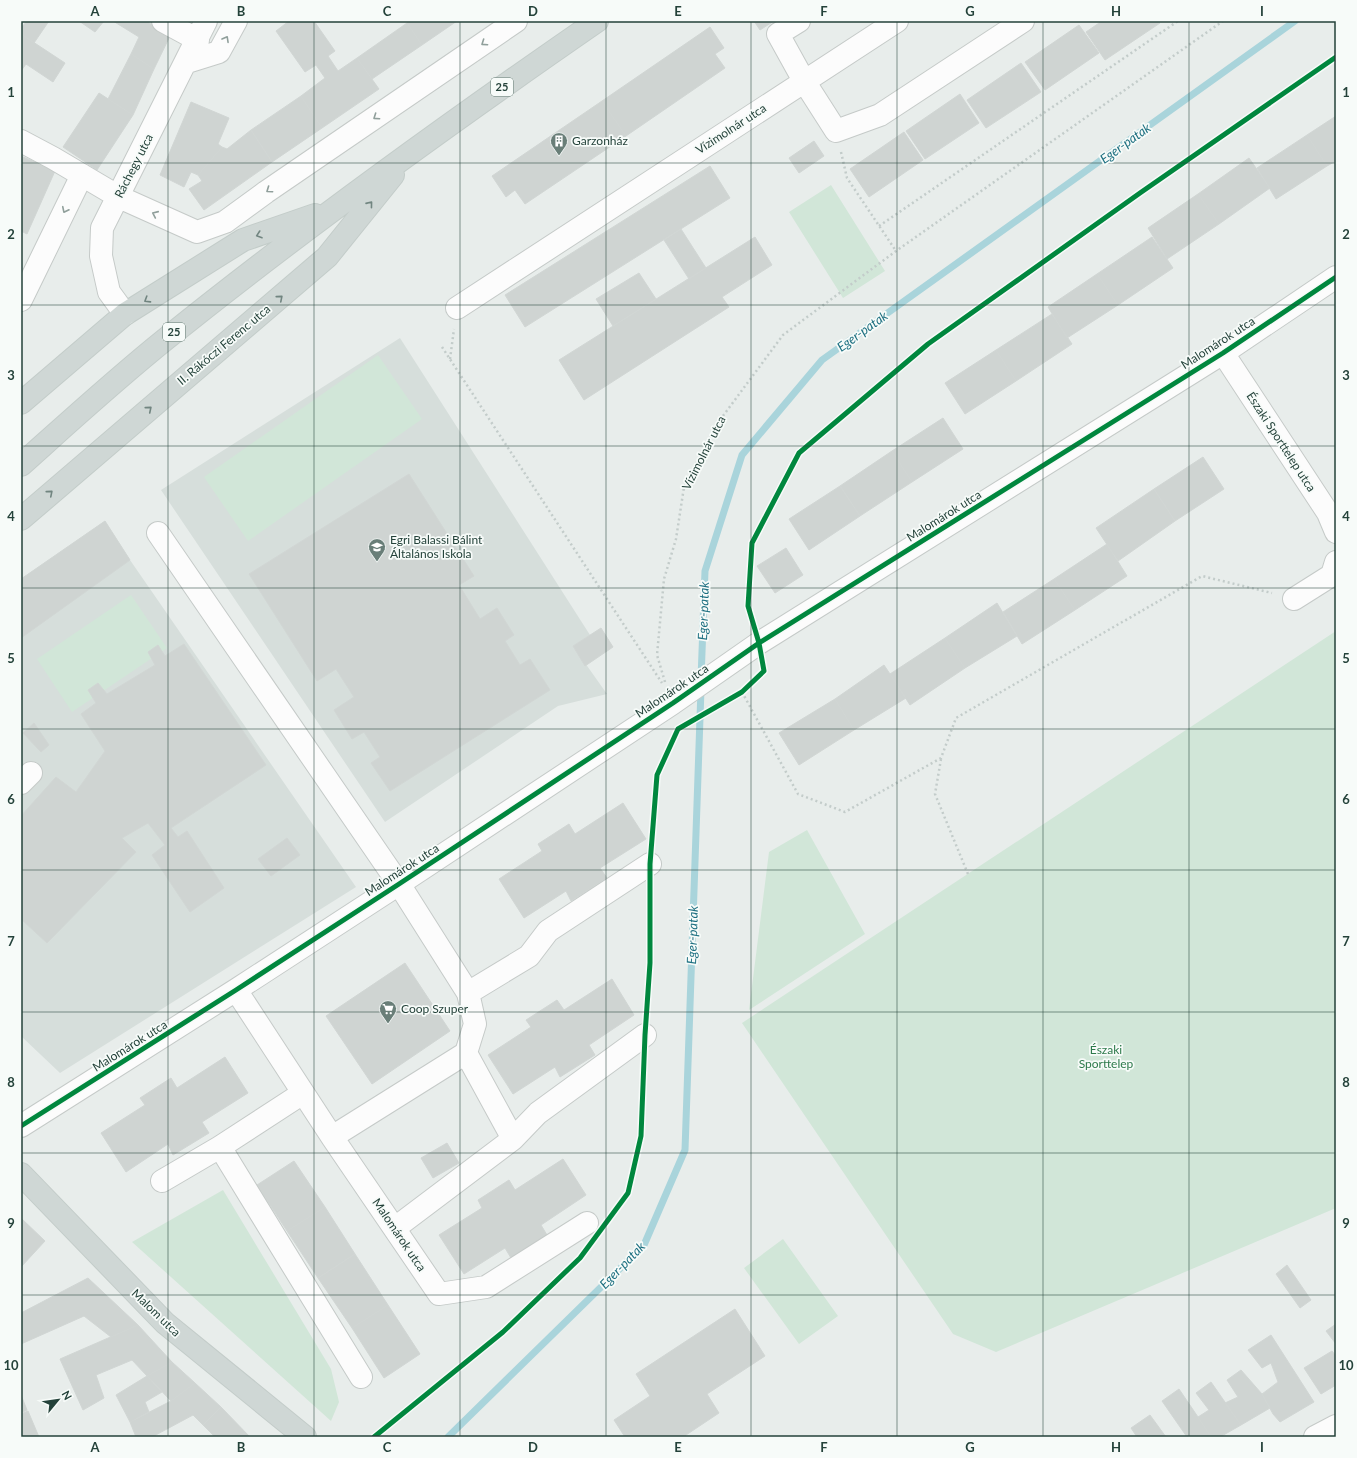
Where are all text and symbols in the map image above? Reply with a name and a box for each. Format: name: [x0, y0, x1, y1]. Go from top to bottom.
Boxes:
text: A: [89, 3, 100, 19]
text: B: [237, 3, 246, 19]
text: C: [383, 3, 392, 19]
text: D: [528, 3, 538, 19]
text: E: [674, 3, 682, 19]
text: F: [820, 3, 828, 19]
text: G: [965, 3, 975, 19]
text: H: [1111, 3, 1121, 19]
text: I: [1260, 3, 1264, 19]
one-way arrow: [221, 36, 228, 43]
one-way arrow: [481, 38, 488, 45]
road number: 25: [491, 78, 513, 96]
text: 1: [7, 84, 15, 100]
text: 1: [1342, 84, 1350, 100]
street label: Vízimolnár utca: [693, 100, 769, 157]
one-way arrow: [374, 112, 381, 119]
water label: Eger-patak: [1096, 119, 1154, 167]
street label: Ráchegy utca: [111, 131, 156, 200]
building icon: Garzonház: [549, 131, 569, 156]
place label: Garzonház: [572, 133, 629, 148]
one-way arrow: [266, 185, 273, 193]
one-way arrow: [365, 202, 372, 209]
one-way arrow: [62, 206, 70, 214]
one-way arrow: [152, 210, 159, 218]
text: 2: [7, 226, 15, 242]
text: 2: [1342, 226, 1350, 242]
one-way arrow: [255, 230, 262, 239]
one-way arrow: [275, 295, 283, 302]
one-way arrow: [144, 296, 151, 303]
street label: II. Rákóczi Ferenc utca: [174, 301, 273, 388]
water label: Eger-patak: [833, 307, 891, 355]
street label: Malomárok utca: [1178, 313, 1258, 372]
road number: 25: [163, 323, 185, 341]
text: 3: [7, 367, 15, 383]
text: 3: [1342, 367, 1350, 383]
street label: Északi Sporttelep utca: [1244, 389, 1319, 494]
one-way arrow: [144, 407, 152, 414]
street label: Vízimolnár utca: [678, 413, 729, 492]
street label: Malomárok utca: [904, 487, 984, 544]
one-way arrow: [45, 491, 53, 498]
text: 4: [7, 508, 15, 524]
text: 4: [1342, 508, 1350, 524]
place label: Egri Balassi Bálint Általános Iskola: [390, 532, 483, 561]
school or university icon: Egri Balassi Bálint Általános Iskola: [367, 537, 387, 562]
water label: Eger-patak: [694, 580, 712, 641]
text: 5: [7, 650, 15, 666]
text: 5: [1342, 650, 1350, 666]
street label: Malomárok utca: [632, 661, 711, 721]
text: 6: [7, 791, 15, 807]
text: 6: [1342, 791, 1350, 807]
street label: Malomárok utca: [362, 840, 442, 899]
water label: Eger-patak: [683, 904, 701, 965]
text: 7: [7, 933, 15, 949]
text: 7: [1342, 933, 1350, 949]
supermarket icon: Coop Szuper: [378, 999, 398, 1024]
place label: Coop Szuper: [401, 1001, 469, 1016]
street label: Malomárok utca: [90, 1017, 170, 1074]
park label: Északi Sporttelep: [1079, 1042, 1134, 1071]
text: 8: [7, 1074, 15, 1090]
text: 8: [1342, 1074, 1350, 1090]
street label: Malomárok utca: [369, 1195, 429, 1274]
text: 9: [7, 1215, 15, 1231]
text: 9: [1342, 1215, 1350, 1231]
water label: Eger-patak: [596, 1238, 649, 1292]
street label: Malom utca: [129, 1286, 184, 1340]
text: 10: [3, 1357, 19, 1373]
text: 10: [1338, 1357, 1354, 1373]
north arrow: [38, 1380, 78, 1420]
text: N: [59, 1388, 75, 1402]
text: A: [89, 1439, 100, 1455]
text: B: [237, 1439, 246, 1455]
text: C: [383, 1439, 392, 1455]
text: D: [528, 1439, 538, 1455]
text: E: [674, 1439, 682, 1455]
text: F: [820, 1439, 828, 1455]
text: G: [965, 1439, 975, 1455]
text: H: [1111, 1439, 1121, 1455]
text: I: [1260, 1439, 1264, 1455]

